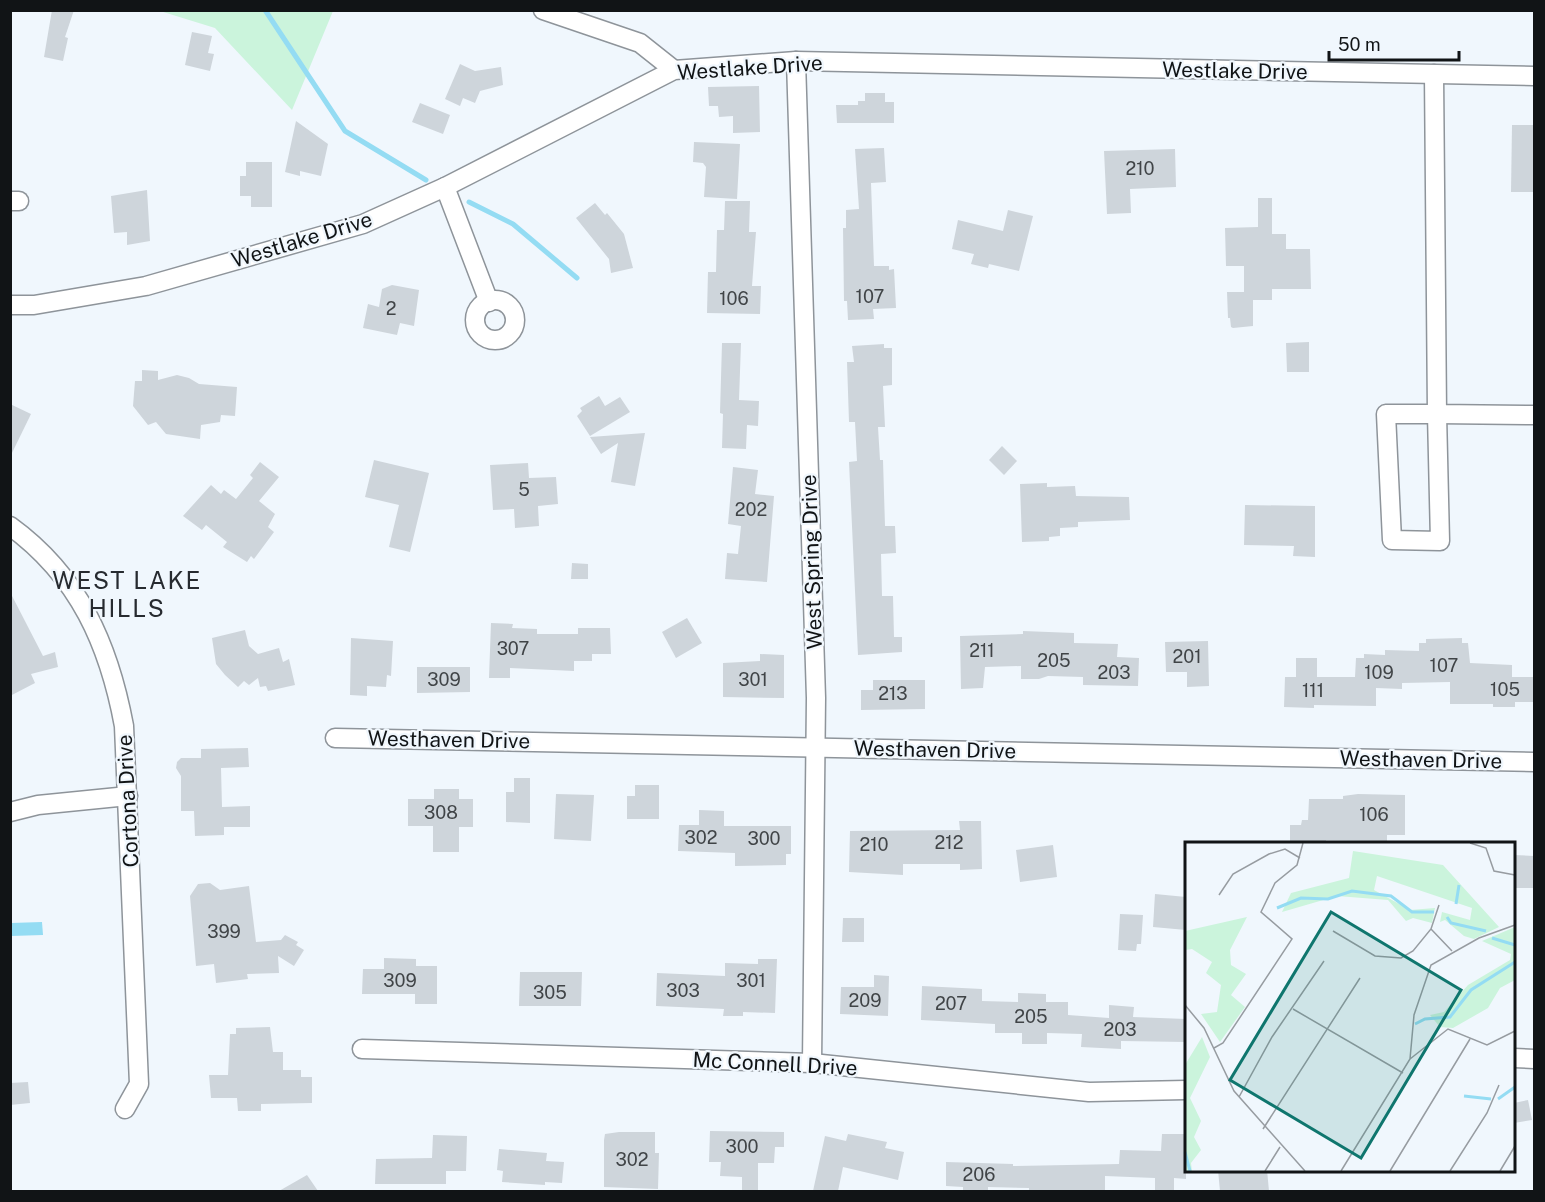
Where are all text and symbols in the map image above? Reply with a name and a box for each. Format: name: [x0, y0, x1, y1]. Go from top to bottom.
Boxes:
scale bar: [1329, 24, 1460, 62]
text: 50 m: [1338, 34, 1381, 55]
street label: Westlake Drive: [676, 50, 824, 85]
street label: Westlake Drive: [1162, 57, 1308, 84]
house number: 210: [1125, 158, 1155, 179]
street label: Westlake Drive: [229, 206, 375, 273]
house number: 107: [856, 286, 884, 307]
house number: 106: [719, 288, 749, 309]
house number: 2: [386, 298, 396, 319]
street label: West Spring Drive: [796, 474, 827, 650]
house number: 5: [518, 479, 530, 500]
house number: 202: [735, 499, 767, 520]
district label: WEST LAKE HILLS: [52, 566, 202, 622]
house number: 307: [497, 638, 529, 659]
house number: 211: [969, 640, 995, 661]
house number: 201: [1172, 646, 1202, 667]
house number: 205: [1037, 650, 1071, 671]
house number: 107: [1430, 655, 1458, 676]
house number: 203: [1098, 662, 1130, 683]
house number: 109: [1364, 662, 1394, 683]
house number: 309: [427, 669, 461, 690]
house number: 301: [738, 669, 768, 690]
house number: 105: [1490, 679, 1520, 700]
house number: 111: [1302, 680, 1324, 701]
house number: 213: [878, 683, 908, 704]
street label: Westhaven Drive: [368, 726, 530, 753]
street label: Cortona Drive: [112, 734, 143, 868]
street label: Westhaven Drive: [854, 736, 1016, 763]
street label: Westhaven Drive: [1340, 746, 1502, 773]
house number: 308: [424, 802, 458, 823]
house number: 106: [1359, 804, 1389, 825]
house number: 302: [685, 827, 717, 848]
house number: 300: [747, 828, 781, 849]
house number: 212: [935, 832, 963, 853]
house number: 210: [859, 834, 889, 855]
inset map: [1185, 842, 1515, 1172]
house number: 399: [207, 921, 241, 942]
house number: 309: [383, 970, 417, 991]
house number: 301: [736, 970, 766, 991]
house number: 303: [666, 980, 700, 1001]
house number: 305: [533, 982, 567, 1003]
house number: 209: [849, 990, 881, 1011]
house number: 207: [935, 993, 967, 1014]
house number: 205: [1014, 1006, 1048, 1027]
house number: 203: [1104, 1019, 1136, 1040]
street label: Mc Connell Drive: [692, 1047, 858, 1080]
house number: 300: [725, 1136, 759, 1157]
house number: 302: [616, 1149, 648, 1170]
house number: 206: [963, 1164, 995, 1185]

